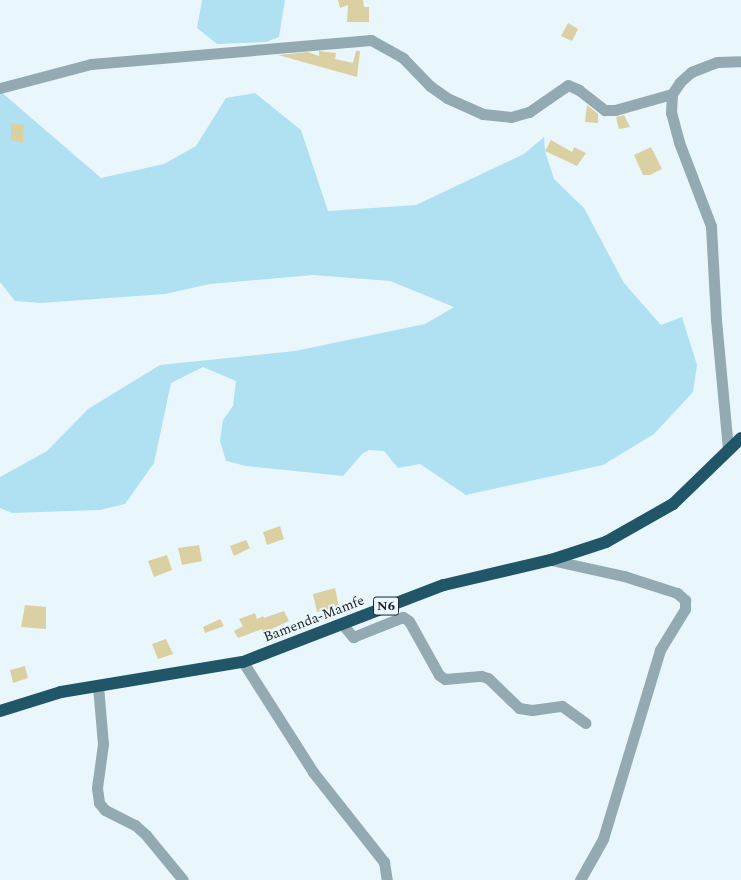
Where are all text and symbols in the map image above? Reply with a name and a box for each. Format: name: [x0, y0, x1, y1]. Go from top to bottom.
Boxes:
street label: Bamenda-Mamfe: [261, 592, 367, 646]
road number: N6: [373, 595, 399, 617]

